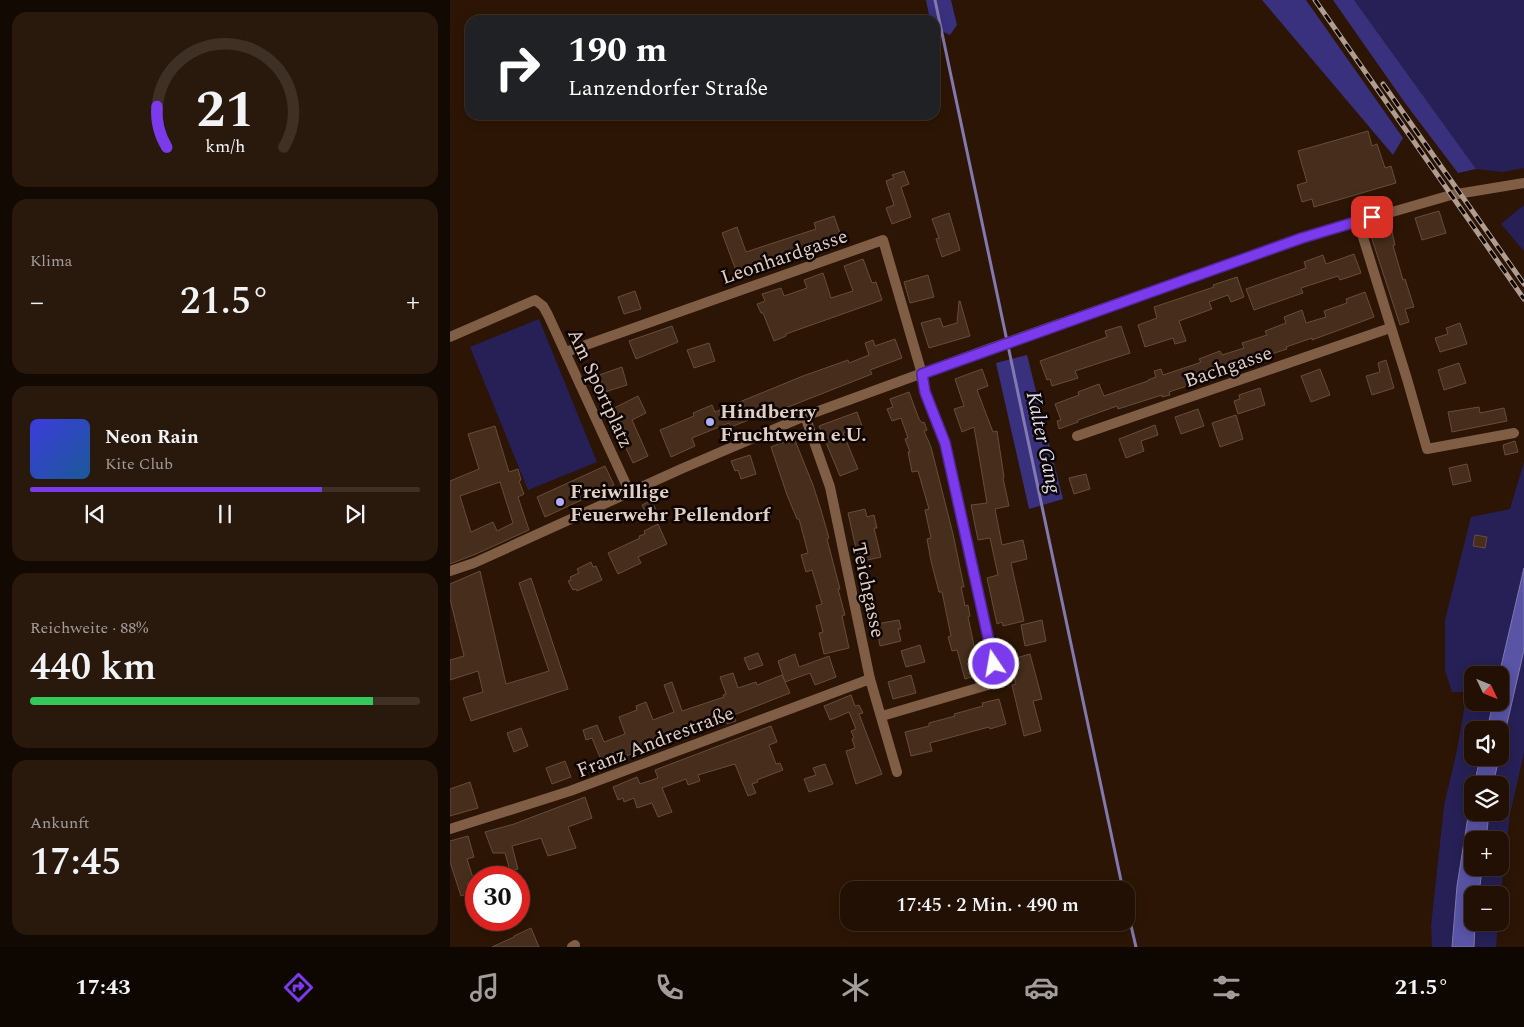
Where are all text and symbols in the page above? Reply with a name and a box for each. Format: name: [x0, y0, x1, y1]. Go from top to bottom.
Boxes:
text: 190 m: [568, 24, 667, 77]
icon: right: [485, 35, 550, 100]
text: 21: [196, 71, 254, 150]
text: Lanzendorfer Straße: [568, 72, 768, 105]
text: km/h: [205, 133, 245, 160]
pin: [1351, 196, 1393, 238]
icon: arrive: [1358, 203, 1386, 231]
street label: Leonhardgasse: [717, 221, 852, 293]
text: Klima: [30, 249, 72, 273]
text: 21.5°: [180, 273, 270, 331]
text: −: [30, 281, 44, 324]
text: +: [406, 281, 420, 324]
street label: Am Sportplatz: [559, 324, 641, 453]
street label: Bachgasse: [1180, 338, 1276, 396]
water label: Kalter Gang: [1017, 388, 1070, 497]
place label: Hindberry Fruchtwein e.U.: [720, 397, 867, 450]
marker: Hindberry Fruchtwein e.U.: [704, 416, 716, 428]
text: Neon Rain: [105, 423, 199, 452]
text: Kite Club: [105, 452, 173, 476]
place label: Freiwillige Feuerwehr Pellendorf: [570, 477, 772, 530]
marker: Freiwillige Feuerwehr Pellendorf: [554, 496, 566, 508]
icon: previous: [81, 500, 109, 528]
icon: pause: [211, 500, 239, 528]
icon: next: [341, 500, 369, 528]
street label: Teichgasse: [843, 540, 893, 641]
text: Reichweite · 88%: [30, 616, 148, 640]
position arrow: [967, 637, 1019, 689]
text: 440 km: [30, 639, 156, 697]
north arrow: [1464, 666, 1509, 711]
map controls: [1464, 666, 1509, 931]
street label: Franz Andrestraße: [572, 698, 739, 786]
button: sound: [1464, 721, 1509, 766]
button: layers: [1464, 776, 1509, 821]
text: Ankunft: [30, 811, 89, 835]
button: +: [1464, 831, 1509, 876]
text: 17:45: [30, 834, 121, 892]
speed limit sign: 30: [465, 866, 530, 931]
button: −: [1464, 886, 1509, 931]
text: 17:45 · 2 Min. · 490 m: [896, 891, 1079, 920]
icon: directions: [281, 970, 316, 1005]
icon: music: [467, 970, 502, 1005]
icon: phone: [652, 970, 687, 1005]
icon: climate: [838, 970, 873, 1005]
icon: car: [1024, 970, 1059, 1005]
icon: filters: [1209, 970, 1244, 1005]
text: 17:43: [75, 971, 131, 1004]
text: 21.5°: [1395, 971, 1449, 1004]

